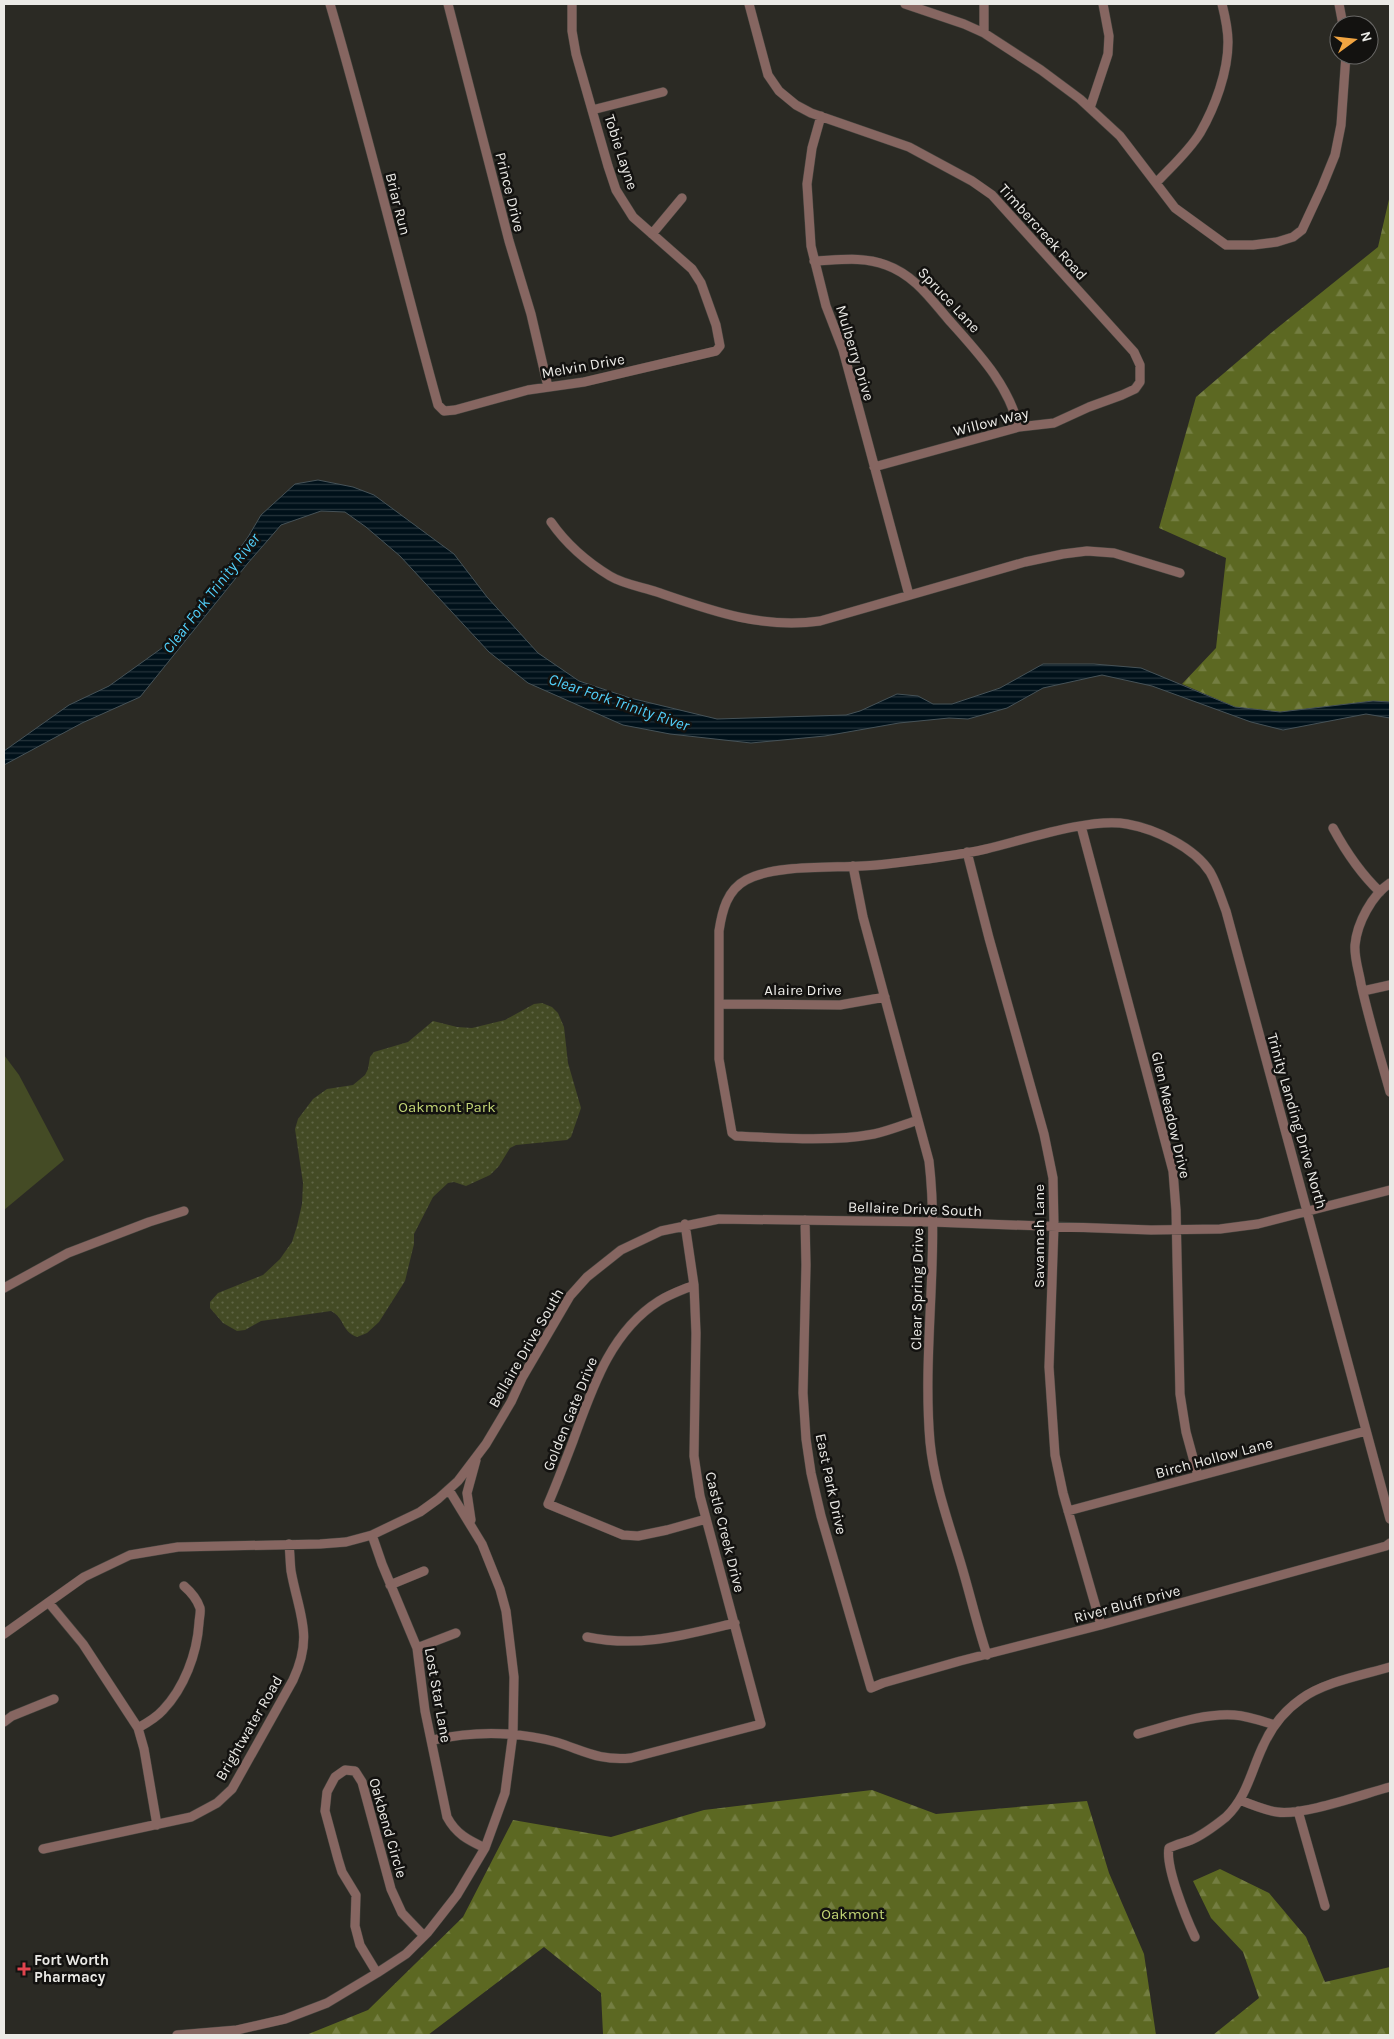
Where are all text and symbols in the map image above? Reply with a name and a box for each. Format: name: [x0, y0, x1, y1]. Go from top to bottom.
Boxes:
north arrow: [1329, 15, 1379, 65]
text: N: [1357, 30, 1376, 44]
street label: Tobie Layne: [600, 112, 642, 192]
street label: Prince Drive: [491, 150, 529, 234]
street label: Briar Run: [382, 171, 414, 237]
street label: Timbercreek Road: [995, 180, 1091, 284]
street label: Spruce Lane: [914, 263, 984, 337]
street label: Mulberry Drive: [832, 303, 878, 403]
street label: Melvin Drive: [540, 350, 626, 382]
street label: Willow Way: [951, 404, 1031, 440]
water label: Clear Fork Trinity River: [158, 529, 264, 657]
water label: Clear Fork Trinity River: [546, 669, 692, 735]
street label: Alaire Drive: [764, 981, 842, 999]
street label: Trinity Landing Drive North: [1263, 1031, 1331, 1211]
street label: Glen Meadow Drive: [1148, 1050, 1194, 1180]
park label: Oakmont Park: [398, 1098, 496, 1116]
street label: Savannah Lane: [1030, 1184, 1048, 1288]
street label: Bellaire Drive South: [847, 1198, 983, 1220]
street label: Clear Spring Drive: [907, 1228, 927, 1350]
street label: Bellaire Drive South: [485, 1285, 567, 1411]
street label: Golden Gate Drive: [539, 1354, 601, 1474]
street label: East Park Drive: [812, 1432, 850, 1536]
street label: Birch Hollow Lane: [1153, 1434, 1275, 1482]
street label: Castle Creek Drive: [701, 1470, 749, 1594]
street label: River Bluff Drive: [1072, 1581, 1182, 1627]
street label: Lost Star Lane: [421, 1646, 455, 1744]
street label: Brightwater Road: [212, 1672, 286, 1784]
street label: Oakbend Circle: [365, 1776, 411, 1880]
park label: Oakmont: [821, 1905, 885, 1923]
place label: Fort Worth Pharmacy: [34, 1951, 109, 1986]
marker: Fort Worth Pharmacy: [18, 1963, 30, 1975]

